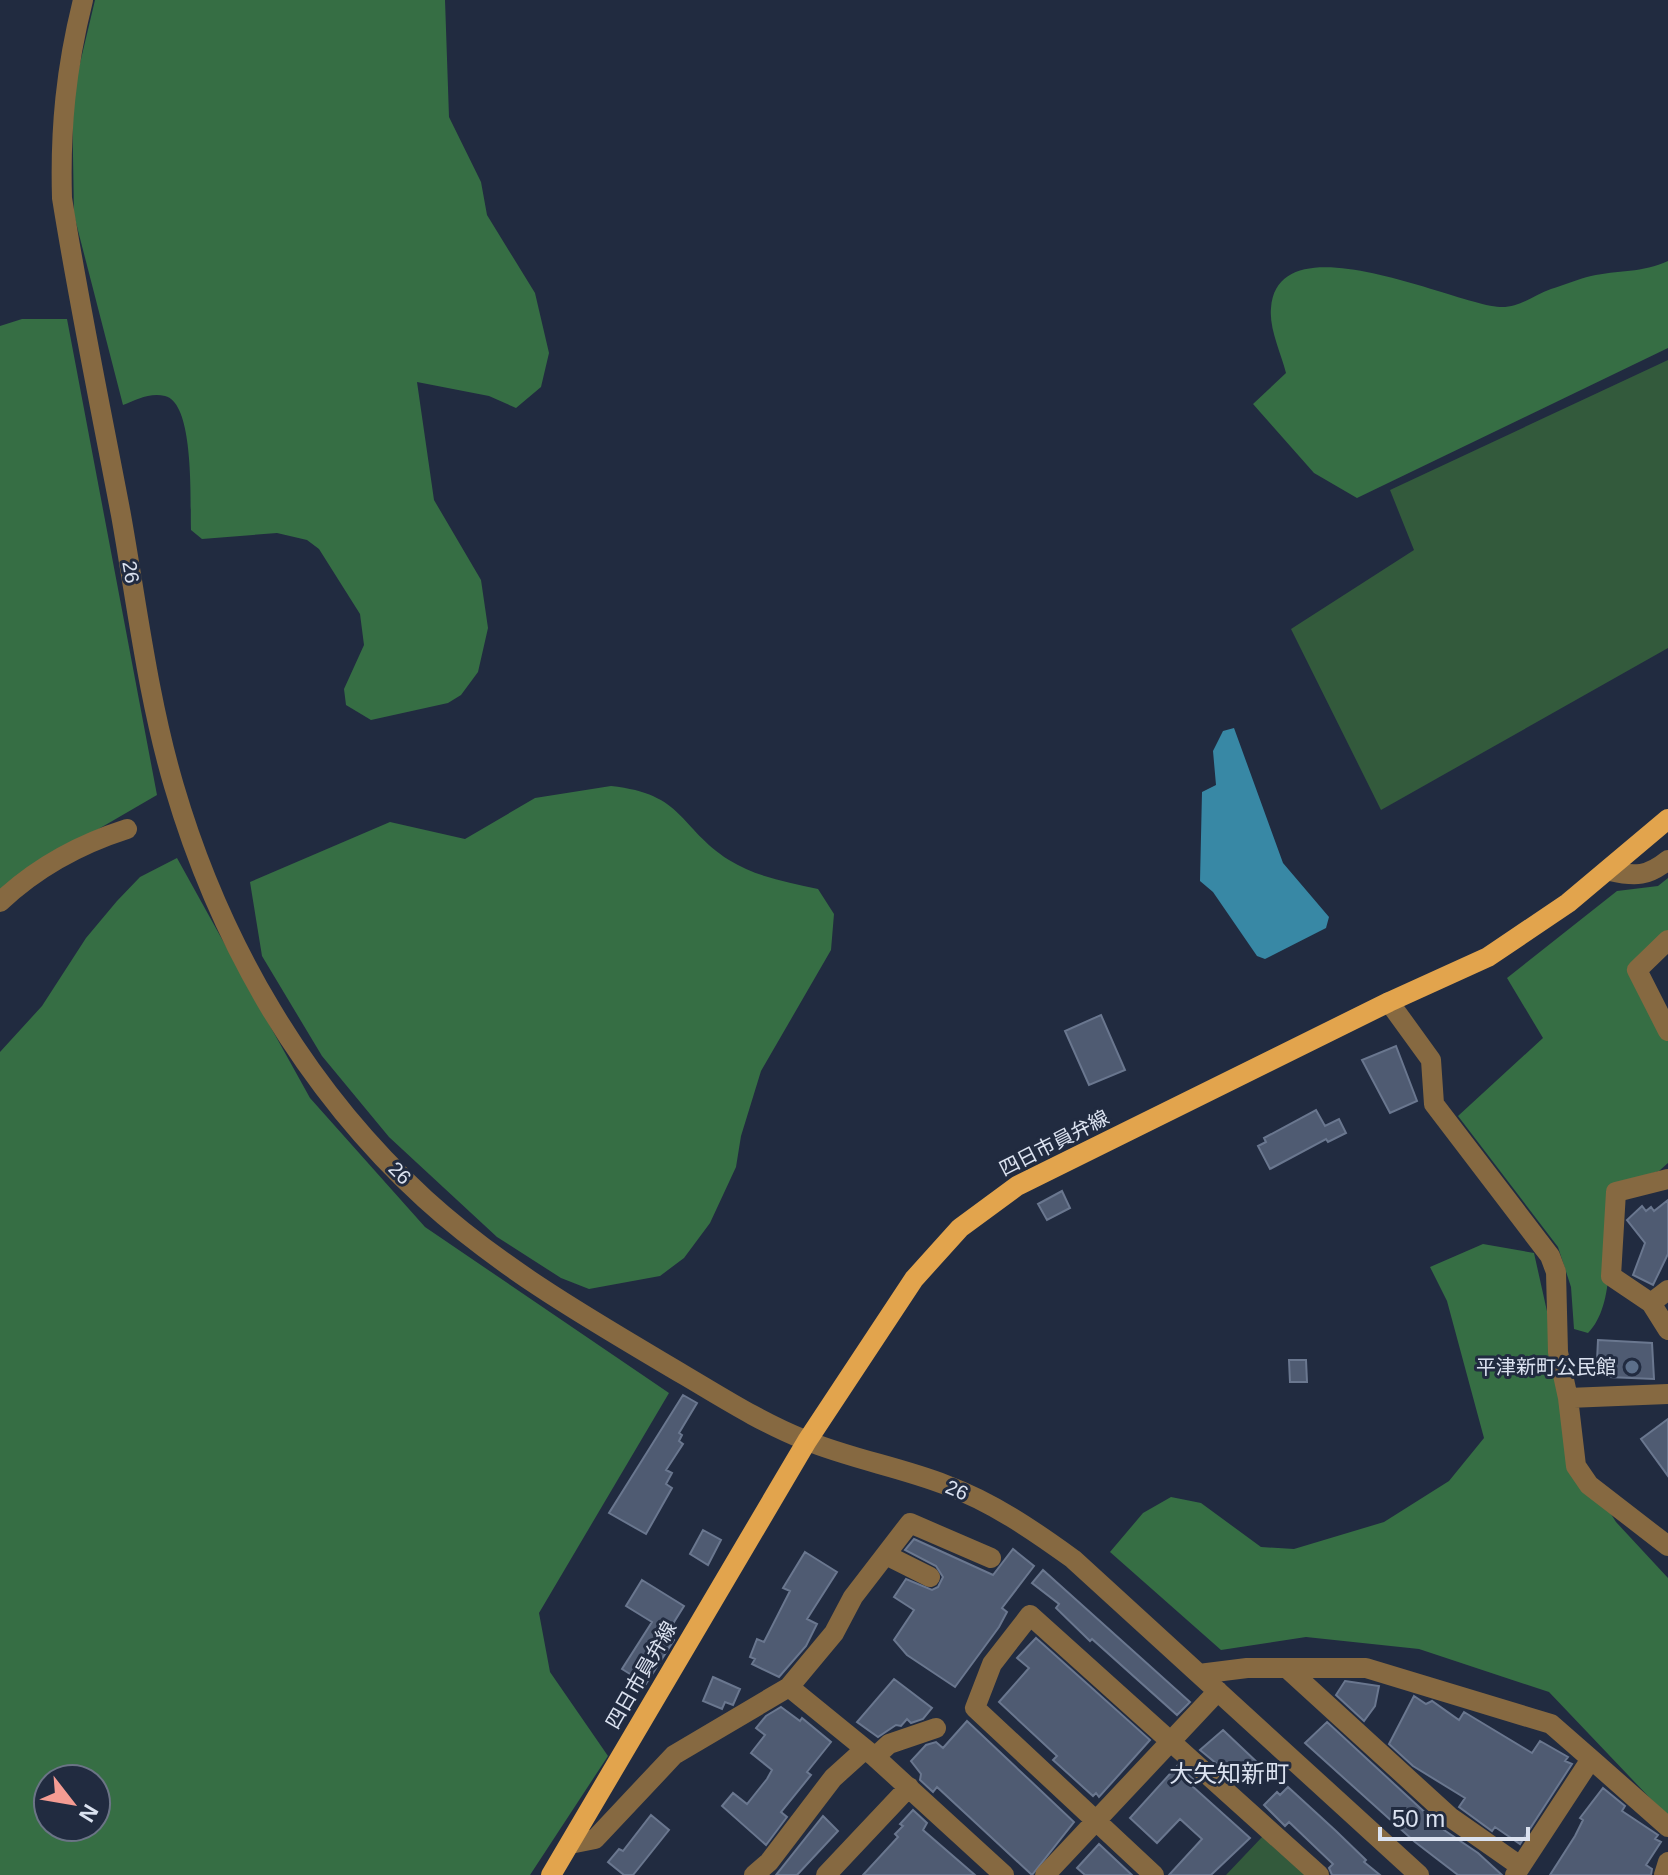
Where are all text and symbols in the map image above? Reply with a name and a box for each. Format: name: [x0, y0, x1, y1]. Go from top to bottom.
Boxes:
street label: 26: [118, 559, 144, 585]
street label: 四日市員弁線: [996, 1106, 1112, 1180]
street label: 26: [384, 1157, 416, 1189]
place label: 平津新町公民館: [1476, 1356, 1616, 1378]
marker: 平津新町公民館: [1623, 1358, 1641, 1376]
street label: 26: [942, 1476, 972, 1504]
street label: 四日市員弁線: [601, 1618, 681, 1732]
district label: 大矢知新町: [1169, 1760, 1289, 1787]
north arrow: [32, 1763, 112, 1843]
scale bar: [1380, 1791, 1528, 1841]
text: N: [74, 1800, 104, 1826]
text: 50 m: [1392, 1805, 1445, 1832]

